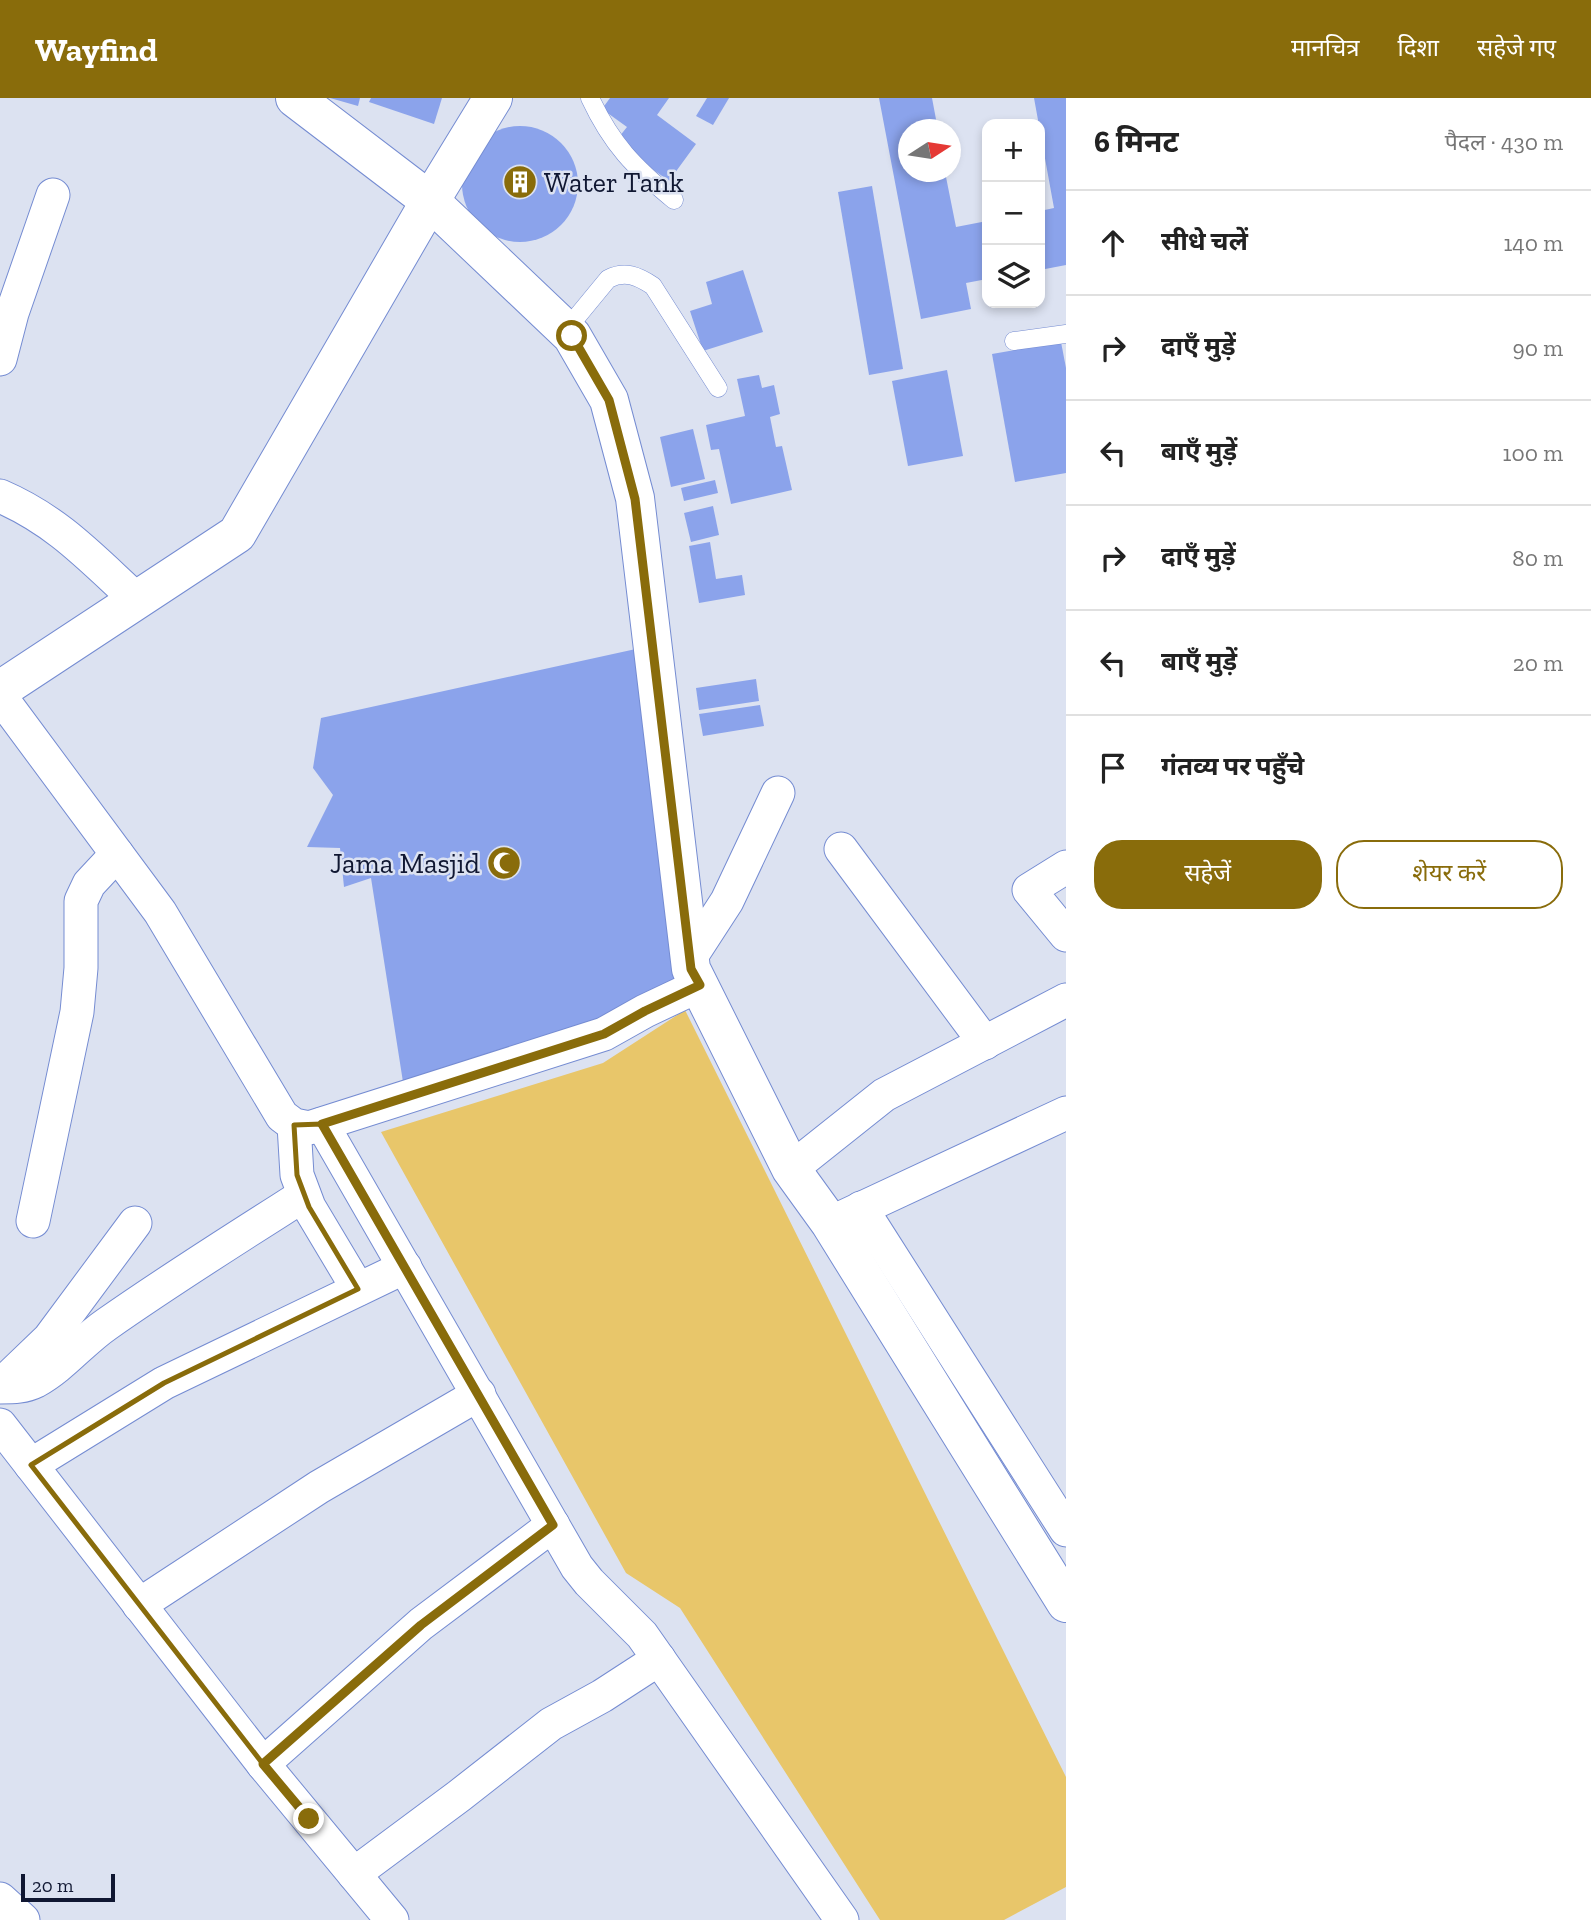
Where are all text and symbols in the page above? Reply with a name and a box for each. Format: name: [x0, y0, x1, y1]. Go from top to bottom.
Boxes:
text: Wayfind: [35, 30, 158, 69]
text: मानचित्र: [1291, 33, 1359, 62]
text: दिशा: [1397, 33, 1439, 62]
text: सहेजे गए: [1477, 33, 1556, 62]
north arrow: [898, 119, 961, 182]
map controls: [982, 119, 1045, 308]
button: +: [982, 119, 1045, 182]
text: 6 मिनट: [1094, 124, 1179, 160]
text: पैदल · 430 m: [1445, 128, 1563, 156]
building icon: Water Tank: [501, 163, 539, 201]
place label: Water Tank: [544, 166, 684, 199]
button: −: [982, 182, 1045, 245]
icon: ahead: [1094, 224, 1132, 262]
text: सीधे चलें: [1161, 225, 1248, 257]
text: 140 m: [1503, 229, 1563, 257]
button: layers: [982, 245, 1045, 308]
route start: [556, 320, 587, 351]
icon: right: [1094, 329, 1132, 367]
text: दाएँ मुड़ें: [1161, 330, 1236, 362]
text: 90 m: [1512, 334, 1563, 362]
icon: left: [1094, 434, 1132, 472]
text: बाएँ मुड़ें: [1161, 435, 1237, 467]
text: 100 m: [1503, 439, 1563, 467]
icon: right: [1094, 539, 1132, 577]
text: दाएँ मुड़ें: [1161, 540, 1236, 572]
text: 80 m: [1512, 544, 1563, 572]
icon: left: [1094, 644, 1132, 682]
text: बाएँ मुड़ें: [1161, 645, 1237, 677]
text: 20 m: [1513, 649, 1563, 677]
icon: arrive: [1094, 749, 1132, 787]
text: गंतव्य पर पहुँचे: [1161, 750, 1304, 782]
button: सहेजें: [1094, 840, 1322, 909]
button: शेयर करें: [1336, 840, 1563, 909]
mosque icon: Jama Masjid: [485, 844, 523, 882]
place label: Jama Masjid: [330, 847, 480, 880]
route end: [293, 1803, 324, 1834]
scale bar: [21, 1871, 116, 1903]
text: 20 m: [32, 1874, 73, 1897]

